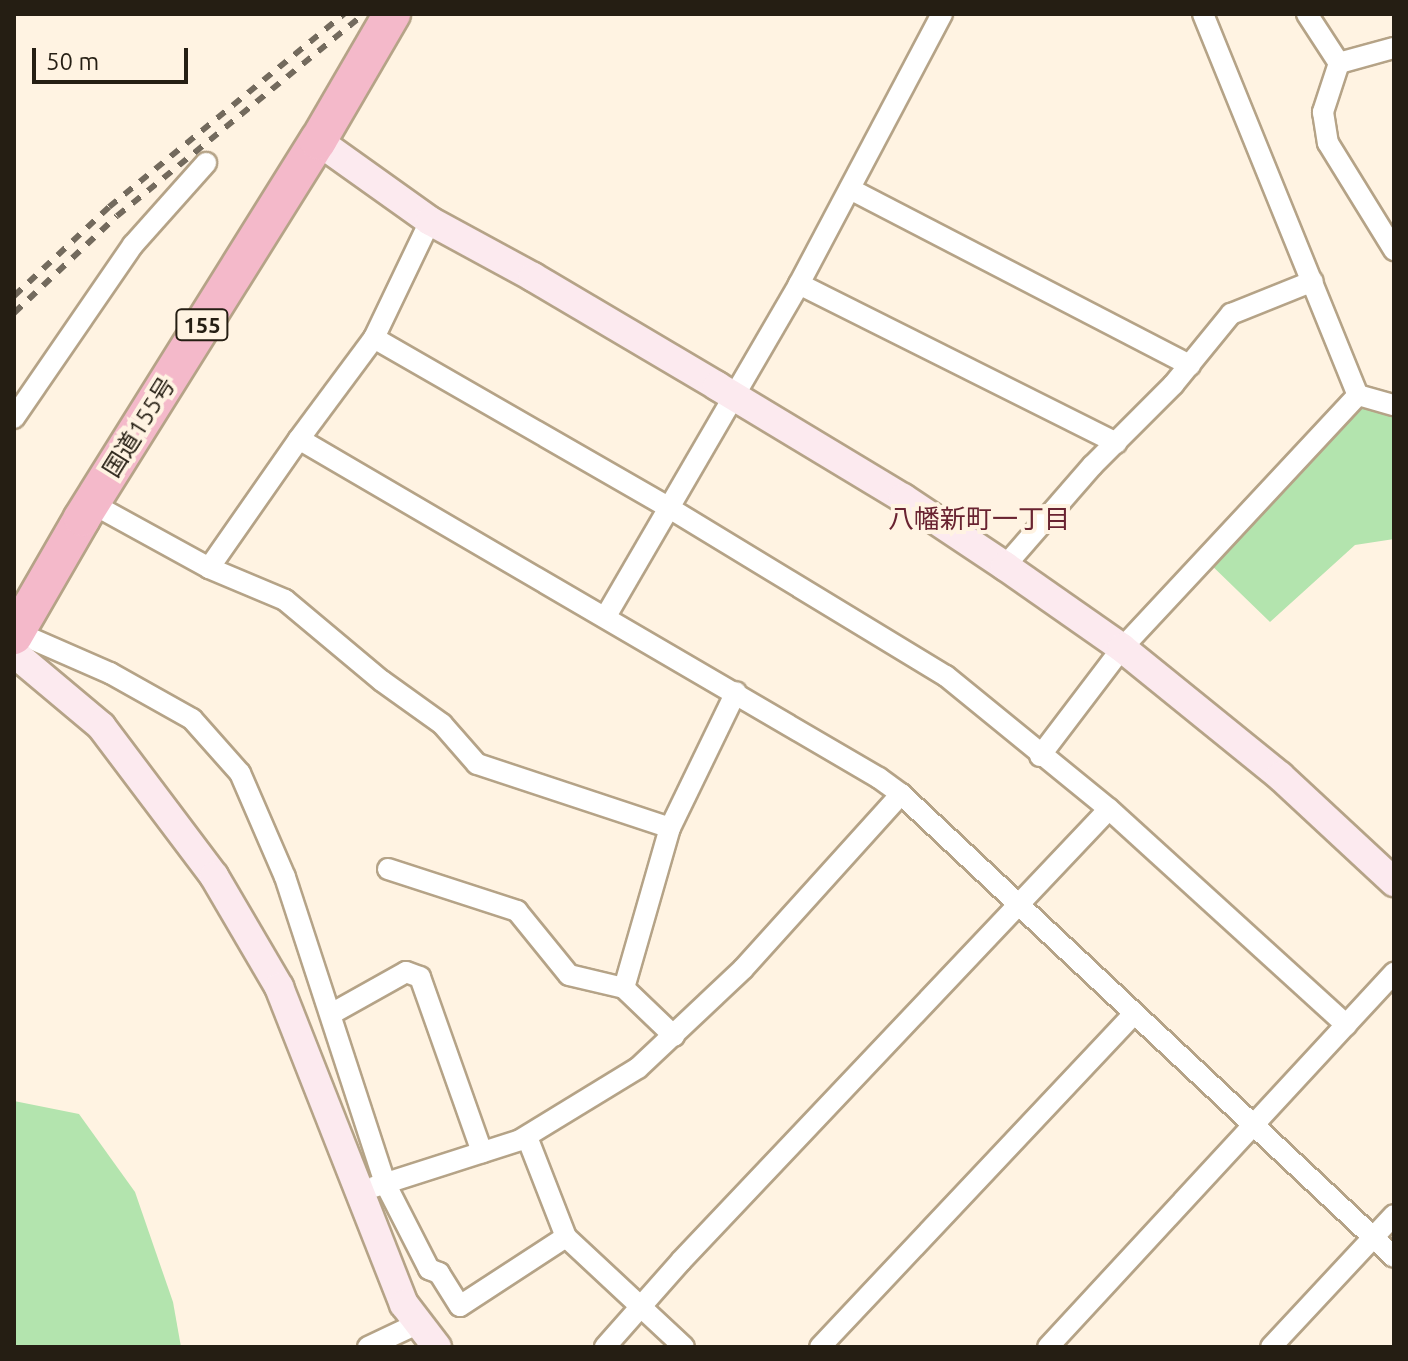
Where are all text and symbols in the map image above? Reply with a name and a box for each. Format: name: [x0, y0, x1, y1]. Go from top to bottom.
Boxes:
scale bar: [36, 32, 192, 82]
text: 50 m: [46, 48, 99, 75]
road number: 155: [174, 307, 230, 343]
street label: 国道155号: [97, 372, 181, 482]
district label: 八幡新町一丁目: [888, 503, 1070, 535]

